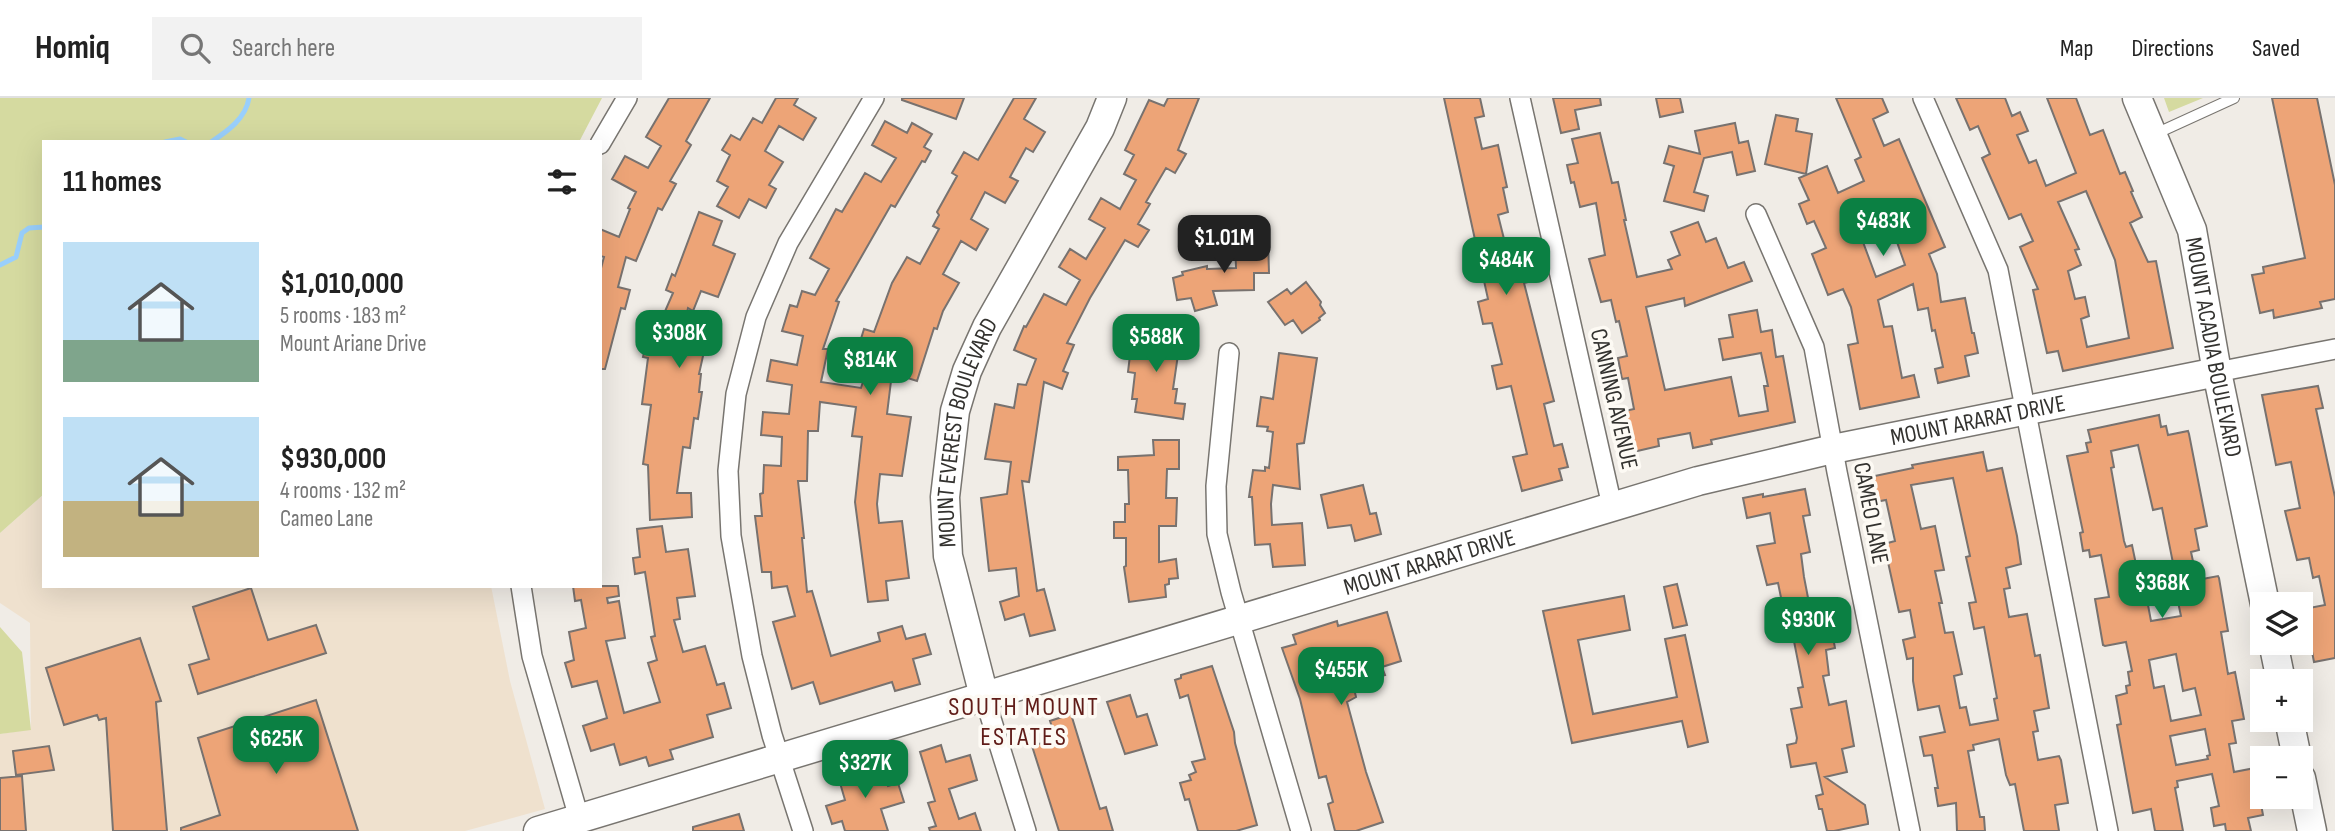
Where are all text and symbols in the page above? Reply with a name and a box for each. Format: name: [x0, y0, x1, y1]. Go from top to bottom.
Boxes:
search box: [152, 17, 642, 80]
text: Homiq: [35, 28, 110, 68]
icon: search: [176, 29, 214, 67]
text: Search here: [232, 33, 335, 64]
text: Map: [2060, 34, 2093, 63]
text: Directions: [2131, 34, 2214, 63]
text: Saved: [2252, 34, 2300, 63]
icon: filters: [543, 163, 581, 201]
text: 11 homes: [63, 164, 162, 200]
pin: $483K: [1834, 198, 1932, 258]
text: $483K: [1855, 207, 1911, 235]
pin: $1.01M: [1167, 216, 1281, 275]
text: $1.01M: [1194, 224, 1254, 252]
street label: MOUNT ACADIA BOULEVARD: [2179, 235, 2249, 460]
pin: $484K: [1457, 238, 1555, 297]
text: $484K: [1478, 246, 1534, 274]
text: $1,010,000: [280, 266, 404, 302]
icon: home: [119, 270, 203, 354]
text: 5 rooms · 183 m²: [280, 302, 406, 330]
pin: $308K: [630, 310, 728, 370]
street label: MOUNT EVEREST BOULEVARD: [931, 312, 1004, 548]
pin: $588K: [1107, 314, 1205, 374]
text: $308K: [651, 319, 707, 347]
text: $588K: [1129, 323, 1183, 351]
street label: CANNING AVENUE: [1584, 326, 1644, 472]
text: Mount Ariane Drive: [280, 330, 426, 358]
pin: $814K: [821, 338, 919, 397]
text: $814K: [843, 346, 897, 374]
street label: MOUNT ARARAT DRIVE: [1888, 388, 2068, 452]
text: $930,000: [280, 441, 386, 477]
icon: home: [119, 445, 203, 529]
street label: CAMEO LANE: [1847, 460, 1895, 566]
text: 4 rooms · 132 m²: [280, 477, 406, 505]
text: Cameo Lane: [280, 505, 373, 533]
street label: MOUNT ARARAT DRIVE: [1340, 523, 1518, 602]
pin: $368K: [2113, 560, 2211, 620]
text: $368K: [2134, 569, 2190, 597]
map controls: [2250, 592, 2313, 809]
button: layers: [2250, 592, 2313, 655]
pin: $930K: [1759, 598, 1857, 657]
text: $930K: [1780, 606, 1836, 634]
pin: $455K: [1292, 648, 1390, 707]
text: $455K: [1314, 656, 1368, 684]
button: +: [2250, 669, 2313, 732]
district label: SOUTH MOUNT ESTATES: [948, 692, 1100, 753]
pin: $625K: [227, 716, 325, 776]
text: $625K: [249, 725, 303, 753]
pin: $327K: [816, 740, 914, 800]
button: −: [2250, 746, 2313, 809]
text: $327K: [838, 749, 892, 777]

